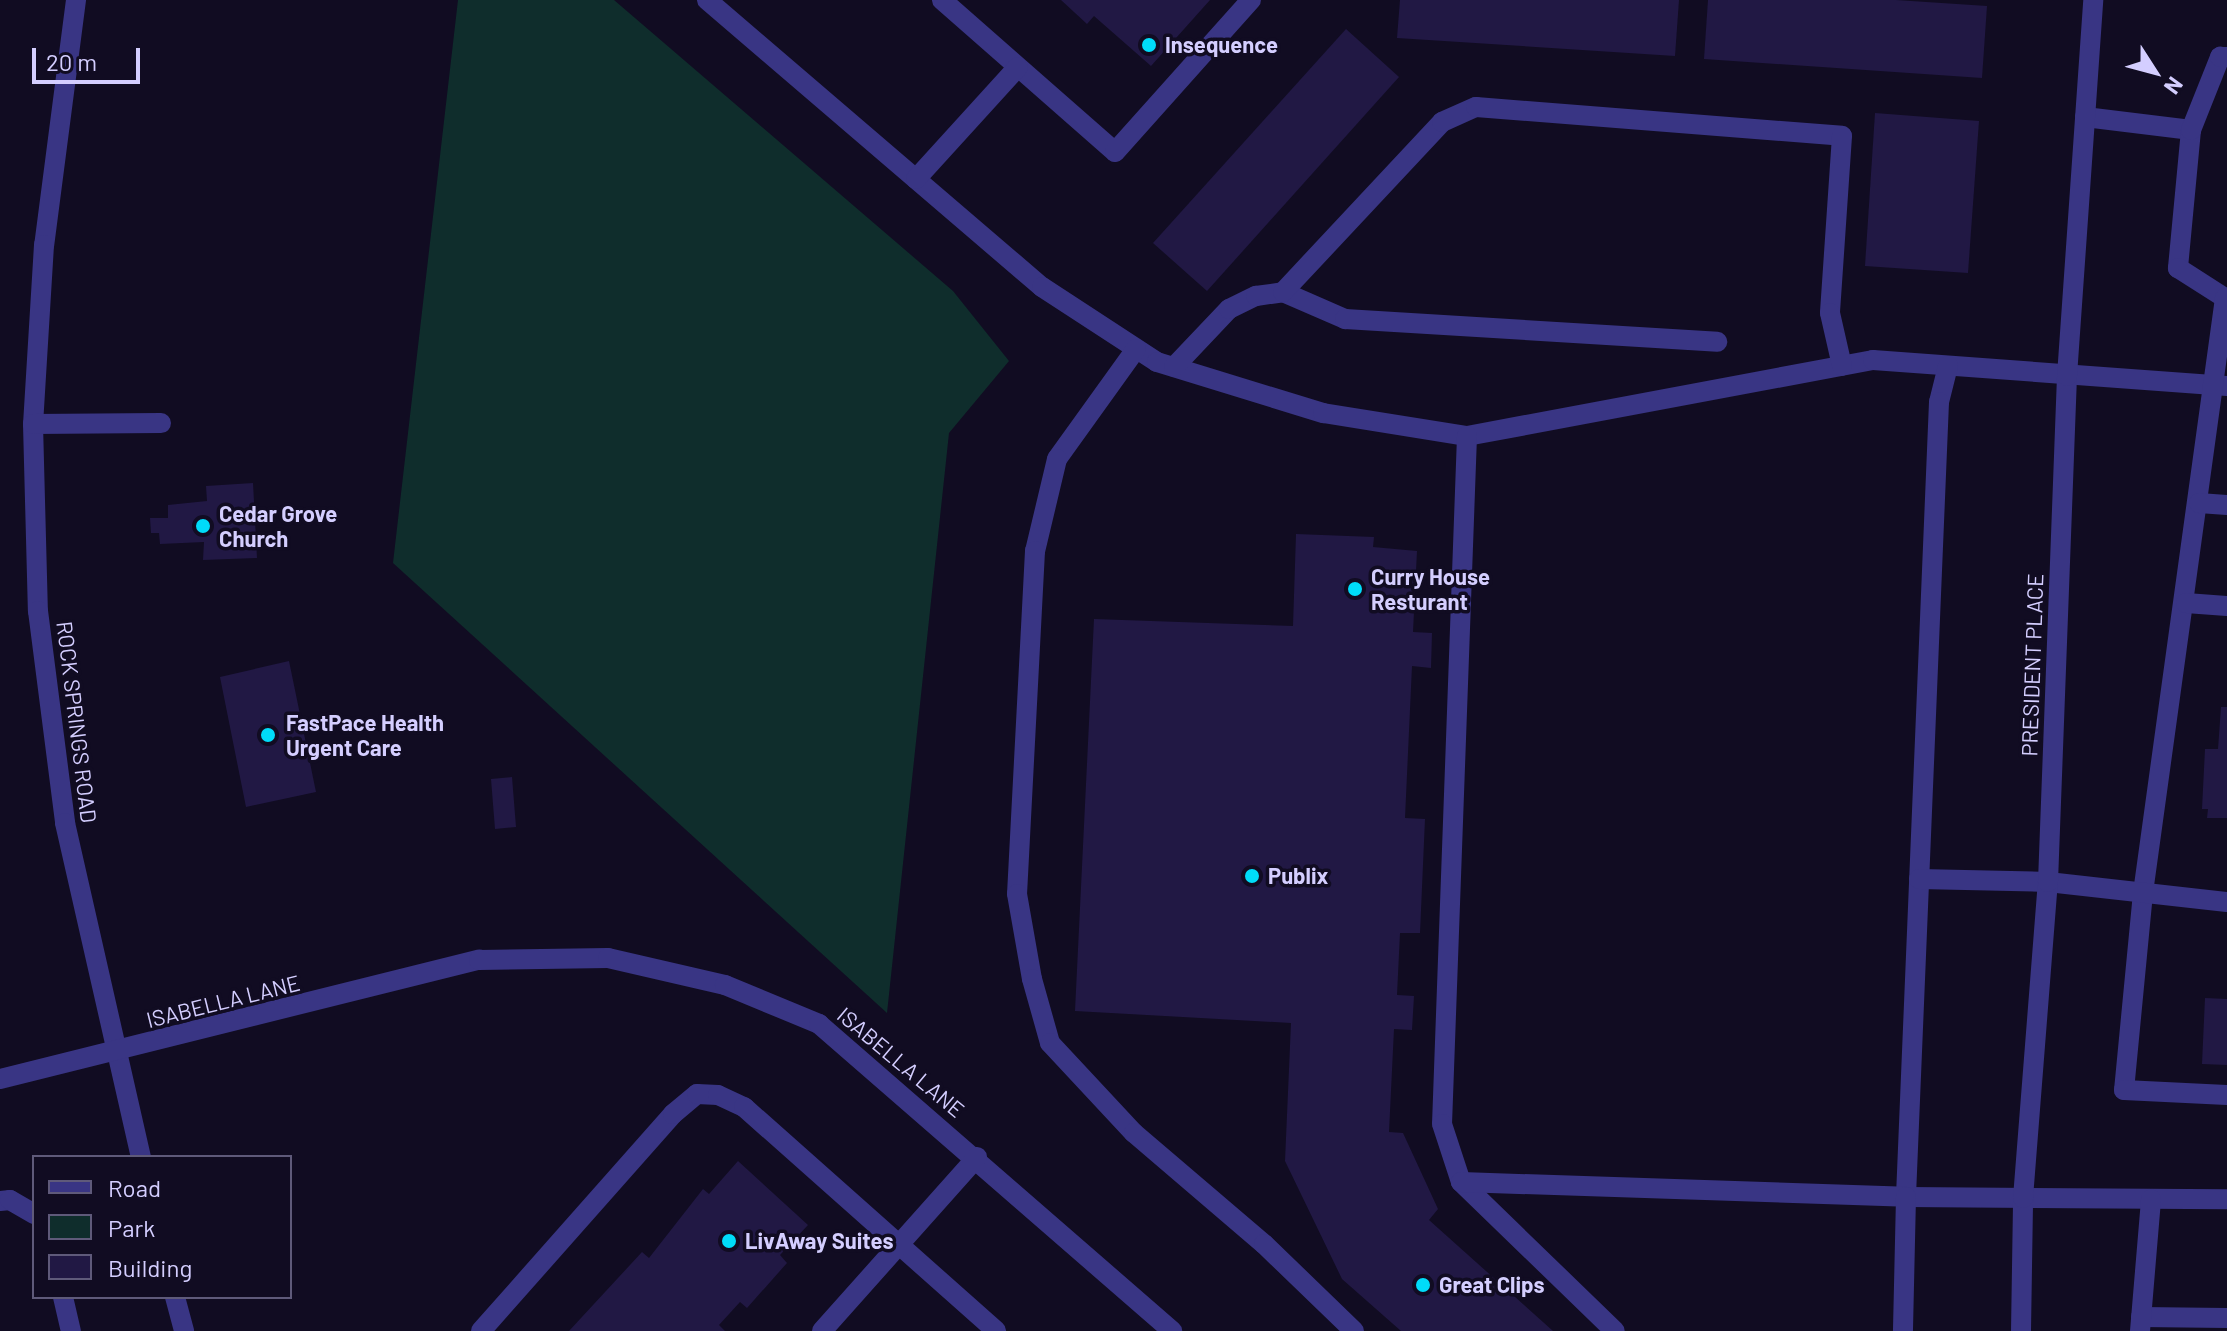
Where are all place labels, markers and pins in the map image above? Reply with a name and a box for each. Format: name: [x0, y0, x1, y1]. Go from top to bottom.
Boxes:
place label: Insequence: [1165, 32, 1278, 58]
marker: Insequence: [1140, 36, 1158, 54]
place label: Cedar Grove Church: [219, 500, 337, 552]
marker: Cedar Grove Church: [194, 517, 212, 535]
place label: Curry House Resturant: [1371, 563, 1490, 614]
marker: Curry House Resturant: [1346, 580, 1364, 598]
place label: FastPace Health Urgent Care: [286, 709, 444, 760]
marker: FastPace Health Urgent Care: [257, 724, 279, 746]
place label: Publix: [1268, 863, 1328, 889]
marker: Publix: [1243, 867, 1261, 885]
place label: LivAway Suites: [745, 1228, 893, 1254]
marker: LivAway Suites: [720, 1232, 738, 1250]
place label: Great Clips: [1439, 1272, 1545, 1298]
marker: Great Clips: [1414, 1276, 1432, 1294]

